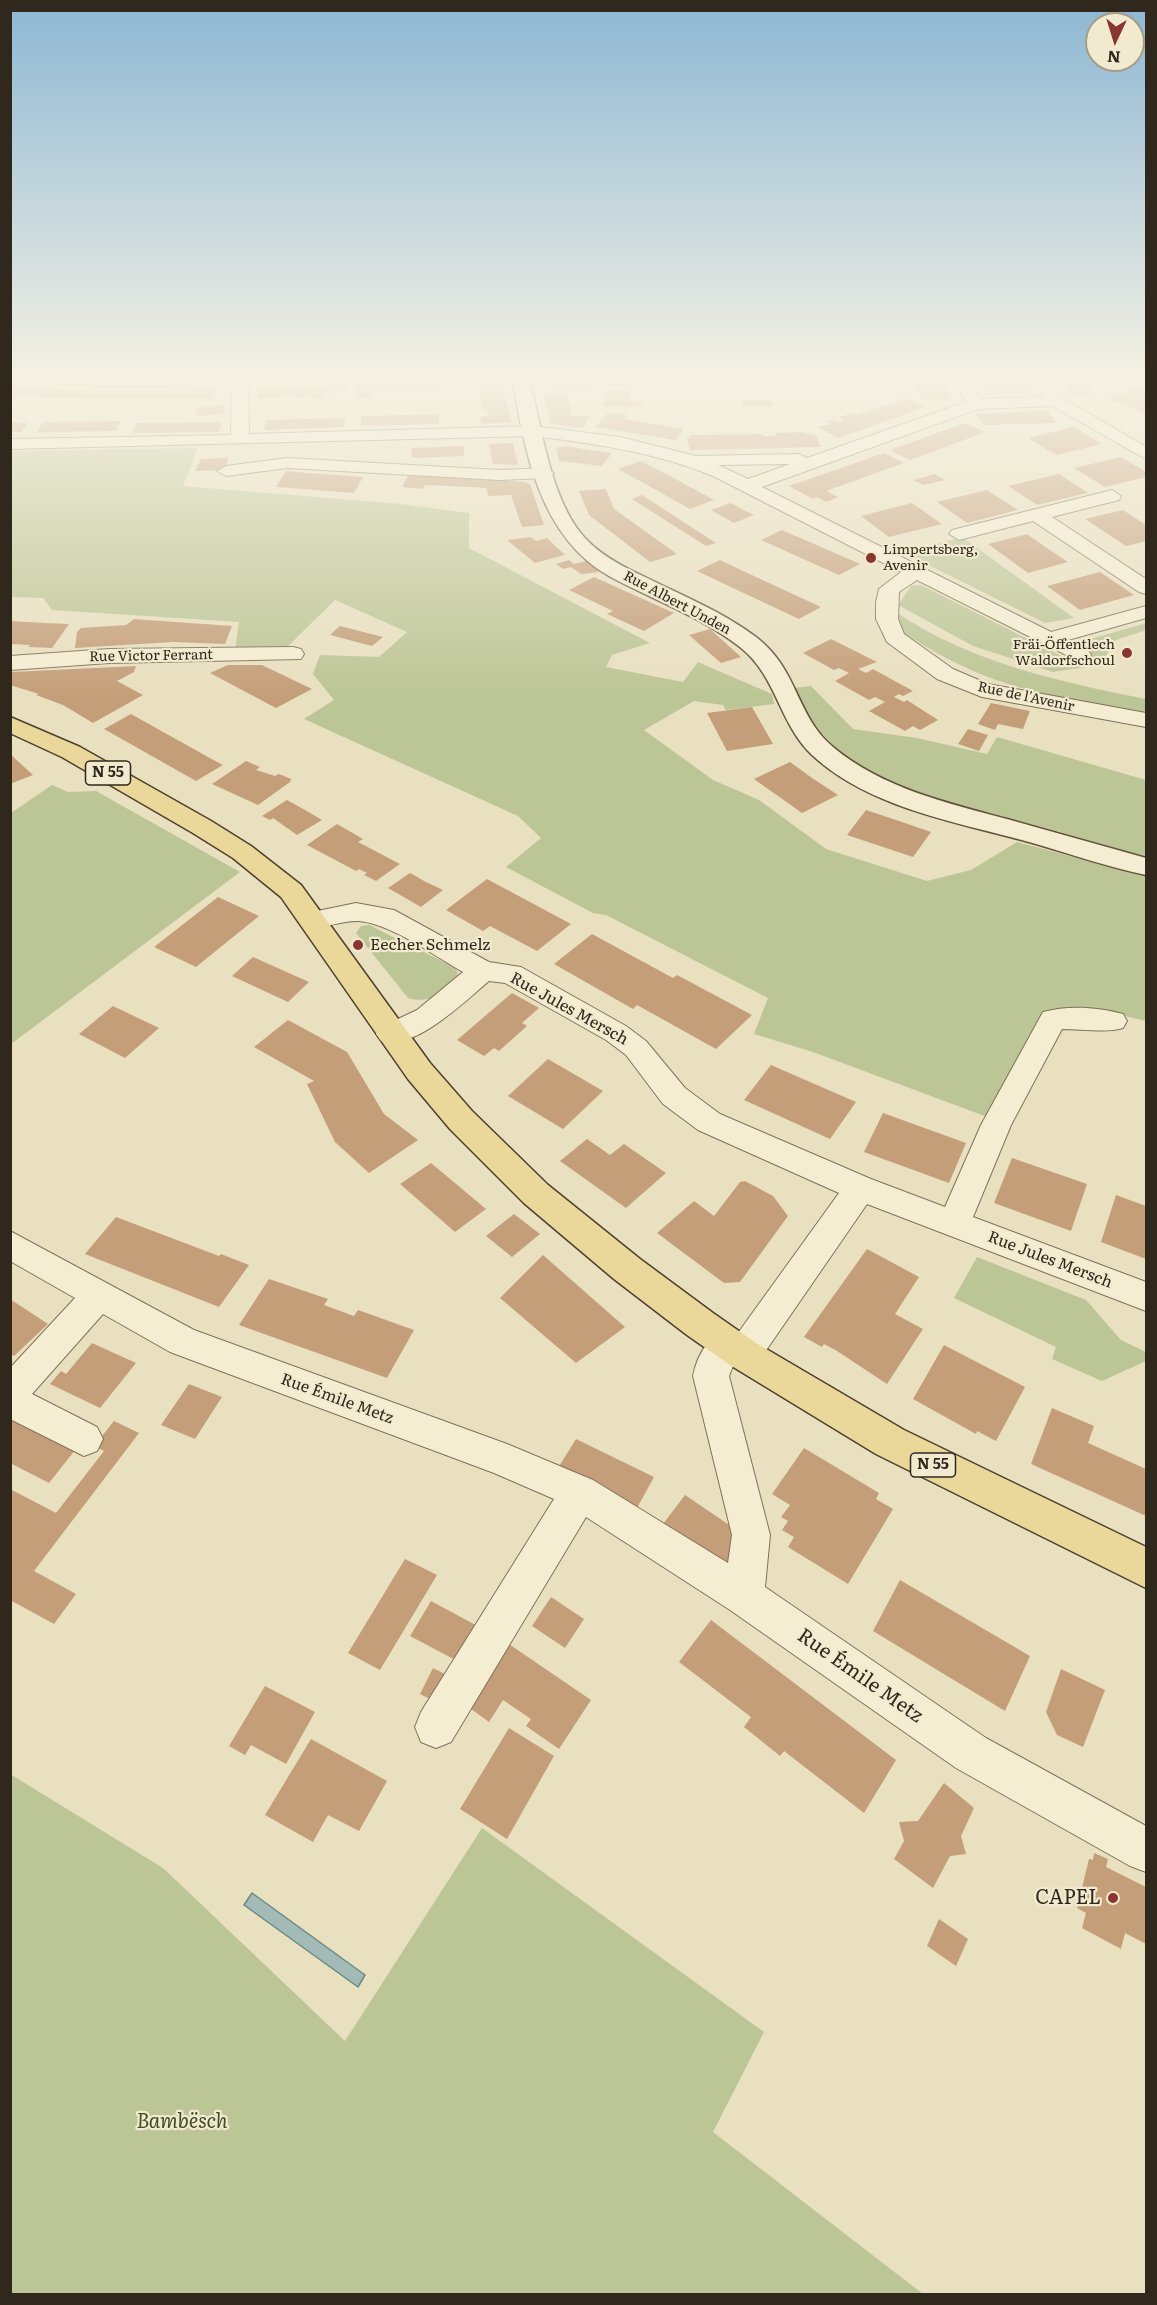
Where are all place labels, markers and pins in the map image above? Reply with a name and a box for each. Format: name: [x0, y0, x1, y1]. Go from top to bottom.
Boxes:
place label: Limpertsberg, Avenir: [883, 542, 978, 574]
marker: Limpertsberg, Avenir: [864, 551, 878, 565]
place label: Fräi-Öffentlech Waldorfschoul: [1013, 637, 1115, 670]
marker: Fräi-Öffentlech Waldorfschoul: [1120, 646, 1134, 660]
place label: Eecher Schmelz: [370, 935, 490, 955]
marker: Eecher Schmelz: [351, 938, 365, 952]
place label: CAPEL: [1035, 1886, 1101, 1910]
marker: CAPEL: [1106, 1891, 1120, 1905]

